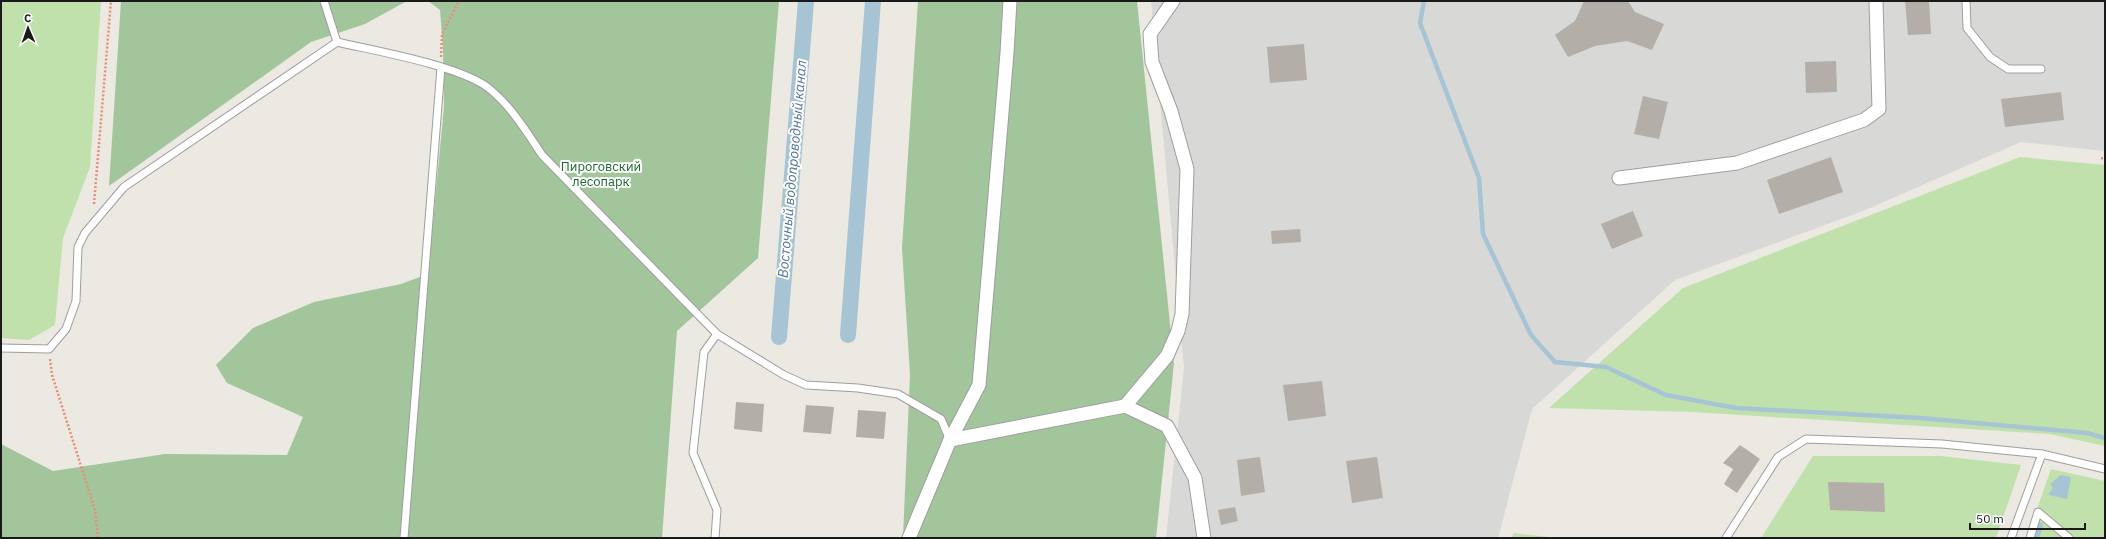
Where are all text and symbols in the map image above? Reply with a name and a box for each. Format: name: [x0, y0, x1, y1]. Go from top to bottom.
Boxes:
north arrow: [8, 8, 48, 48]
text: С: [24, 11, 31, 25]
water label: Восточный водопроводный канал: [774, 59, 811, 279]
park label: Пироговский лесопарк: [561, 158, 641, 190]
scale bar: [1970, 505, 2085, 531]
text: 50 m: [1976, 511, 2004, 526]

